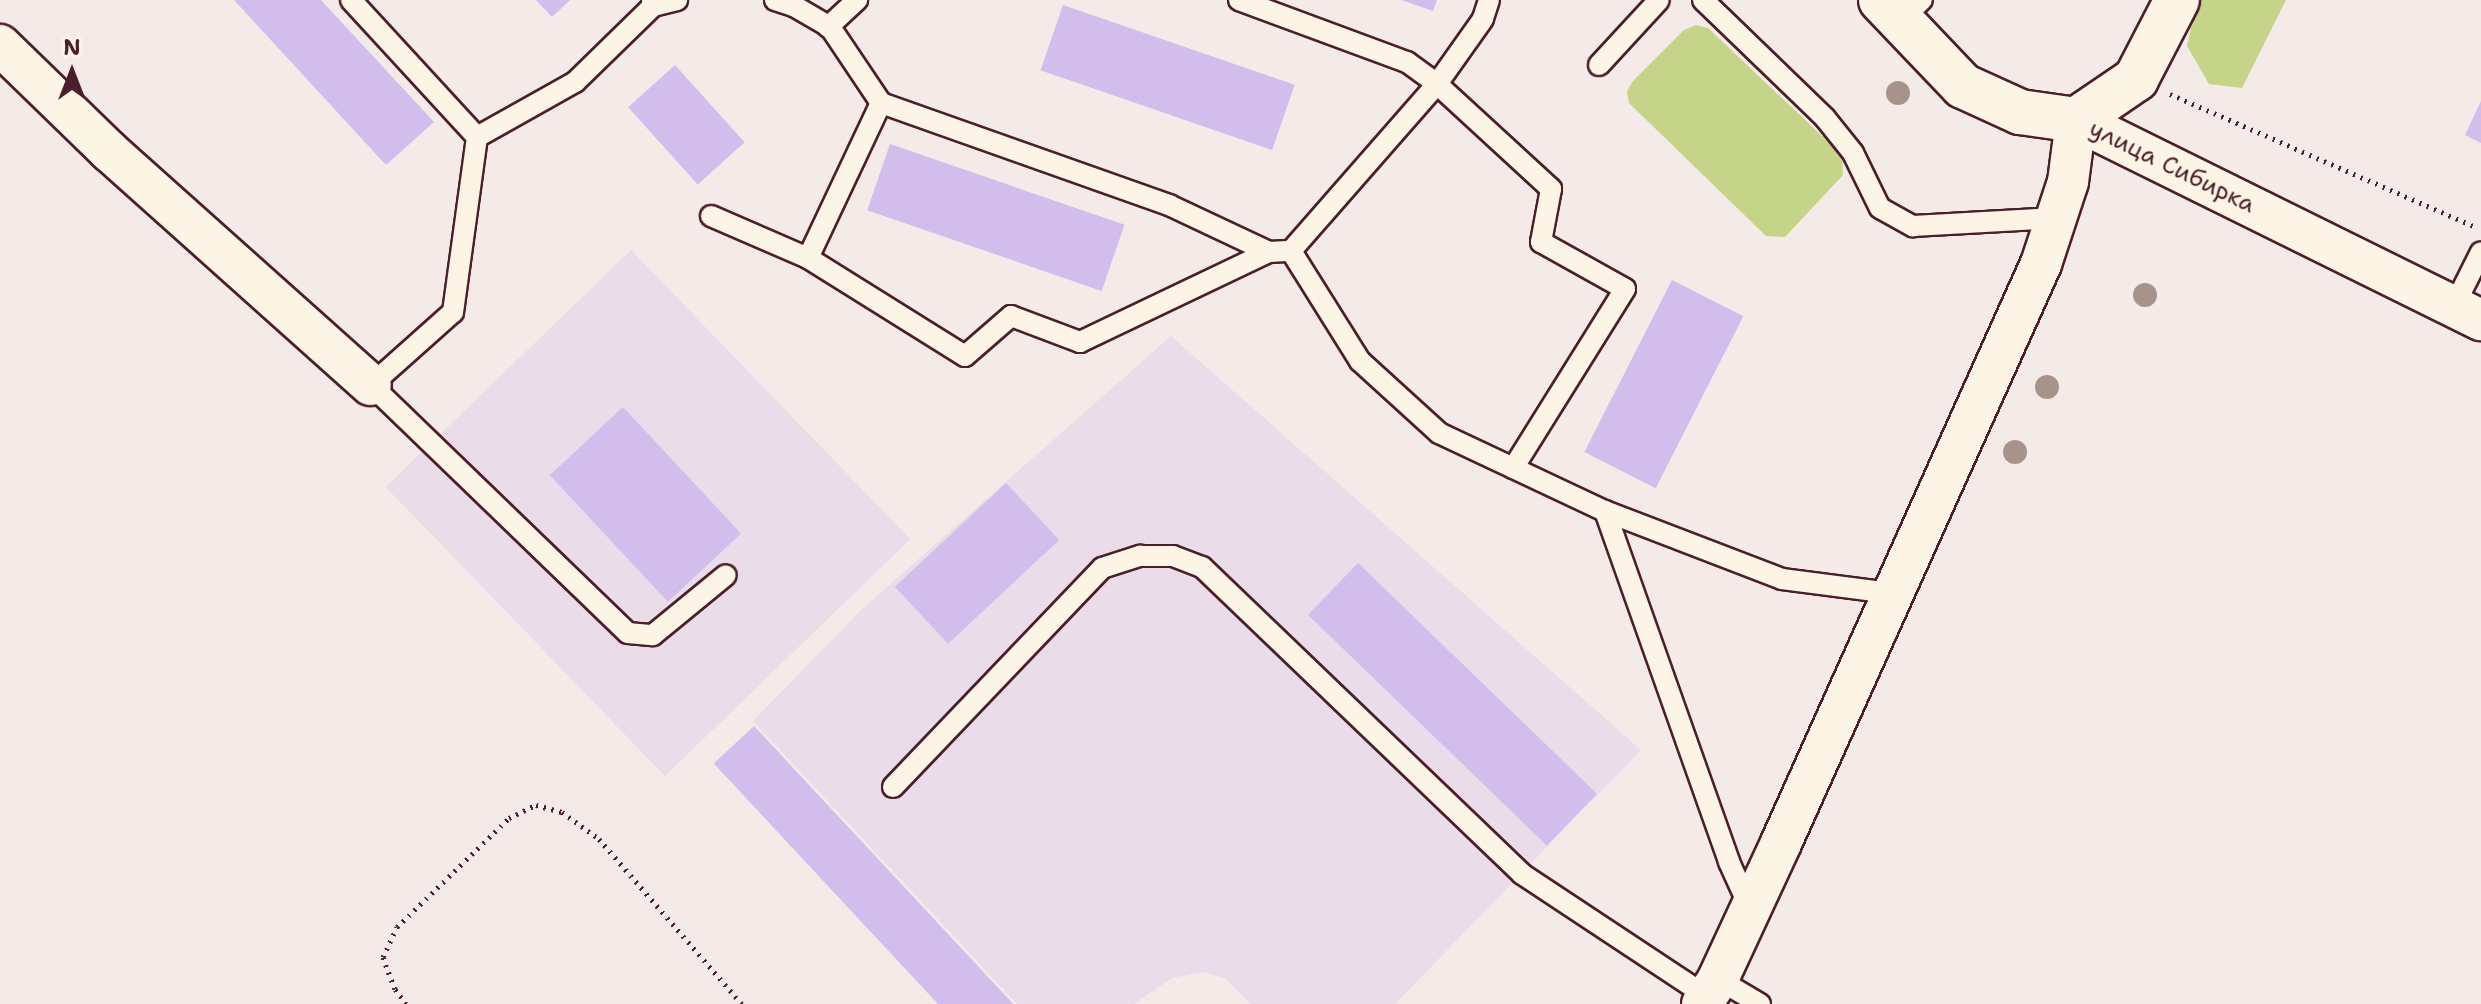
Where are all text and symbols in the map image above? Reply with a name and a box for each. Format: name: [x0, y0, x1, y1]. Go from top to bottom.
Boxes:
north arrow: [32, 32, 112, 112]
text: N: [63, 33, 81, 62]
street label: улица Сибирка: [2084, 114, 2260, 220]

